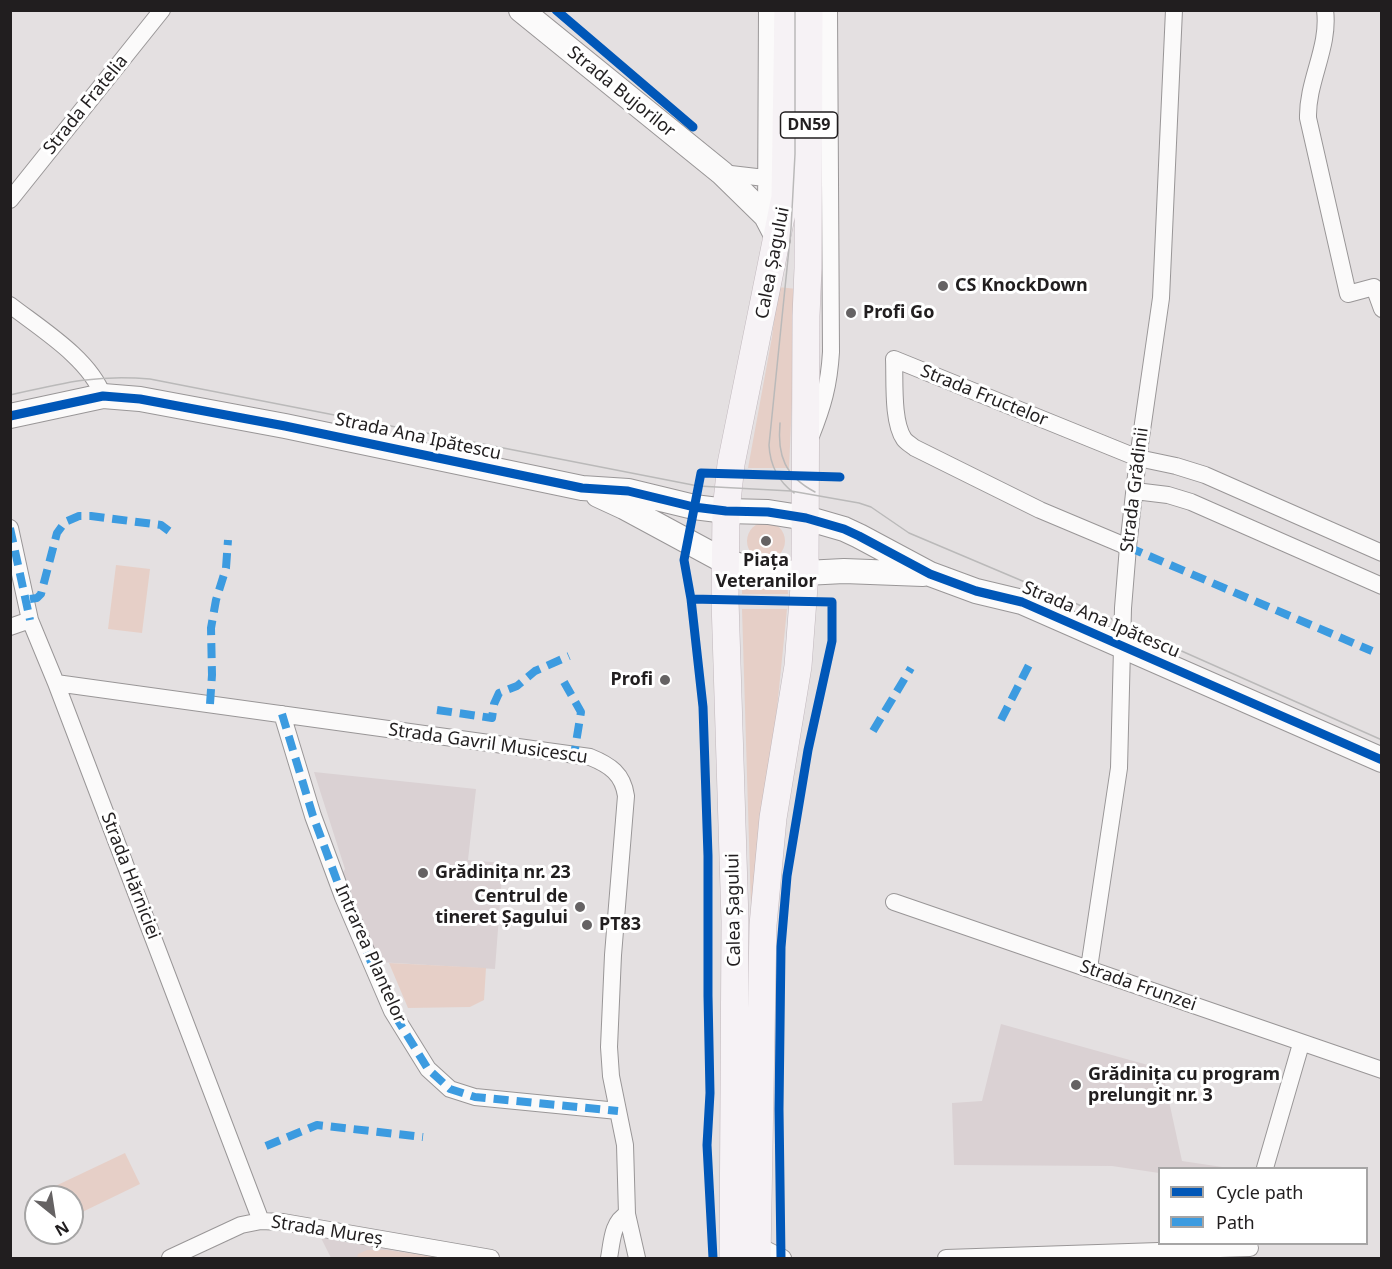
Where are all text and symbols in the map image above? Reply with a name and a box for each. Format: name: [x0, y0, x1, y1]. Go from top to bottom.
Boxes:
street label: Strada Bujorilor: [563, 42, 679, 142]
street label: Strada Fratelia: [39, 51, 133, 159]
road number: DN59: [780, 112, 838, 138]
street label: Calea Șagului: [752, 205, 794, 321]
place label: CS KnockDown: [955, 275, 1088, 297]
marker: CS KnockDown: [936, 279, 950, 293]
place label: Profi Go: [863, 302, 934, 324]
marker: Profi Go: [844, 306, 858, 320]
street label: Strada Fructelor: [917, 361, 1051, 431]
street label: Strada Ana Ipătescu: [333, 409, 503, 465]
street label: Strada Grădinii: [1117, 426, 1153, 554]
marker: Piața Veteranilor: [759, 534, 773, 548]
place label: Piața Veteranilor: [716, 550, 816, 592]
street label: Strada Ana Ipătescu: [1019, 577, 1183, 663]
place label: Profi: [611, 669, 653, 691]
marker: Profi: [658, 673, 672, 687]
street label: Strada Gavril Musicescu: [387, 719, 589, 769]
street label: Strada Hărniciei: [96, 810, 164, 942]
street label: Calea Șagului: [722, 853, 746, 967]
place label: Grădinița nr. 23: [435, 862, 571, 884]
marker: Grădinița nr. 23: [416, 866, 430, 880]
street label: Intrarea Plantelor: [330, 881, 410, 1027]
place label: Centrul de tineret Șagului: [435, 886, 568, 928]
marker: Centrul de tineret Șagului: [573, 900, 587, 914]
place label: PT83: [599, 914, 641, 936]
marker: PT83: [580, 918, 594, 932]
street label: Strada Frunzei: [1077, 956, 1199, 1016]
place label: Grădinița cu program prelungit nr. 3: [1088, 1064, 1280, 1106]
marker: Grădinița cu program prelungit nr. 3: [1069, 1078, 1083, 1092]
legend: [1158, 1167, 1368, 1245]
text: Cycle path: [1216, 1180, 1303, 1204]
north arrow: [24, 1185, 84, 1245]
text: Path: [1216, 1210, 1255, 1234]
street label: Strada Mureș: [270, 1212, 384, 1250]
text: N: [51, 1216, 73, 1242]

